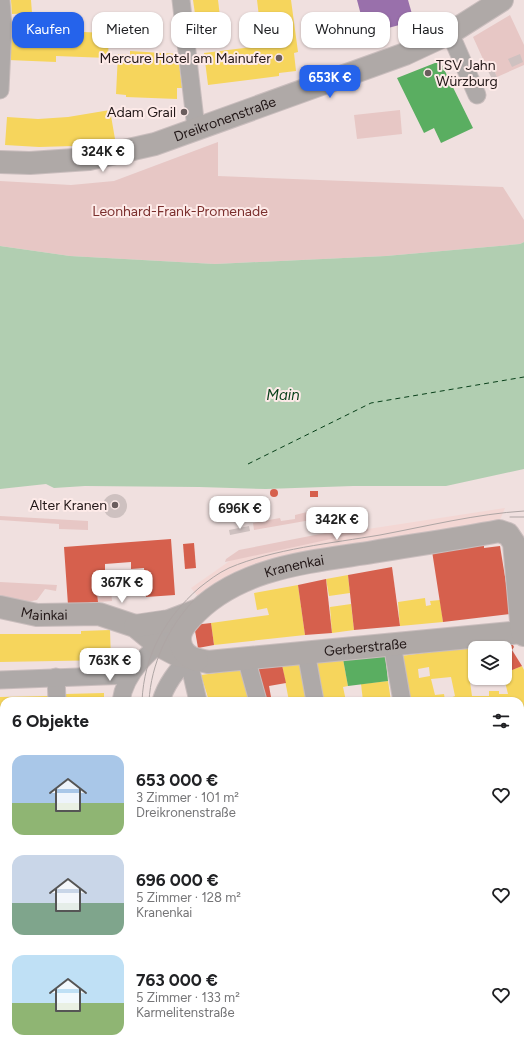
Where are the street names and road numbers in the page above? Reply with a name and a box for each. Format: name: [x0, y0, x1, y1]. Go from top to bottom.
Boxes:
street label: Dreikronenstraße: [171, 93, 279, 145]
street label: Kranenkai: [262, 551, 325, 581]
street label: Mainkai: [19, 603, 68, 624]
street label: Gerberstraße: [323, 635, 408, 659]

